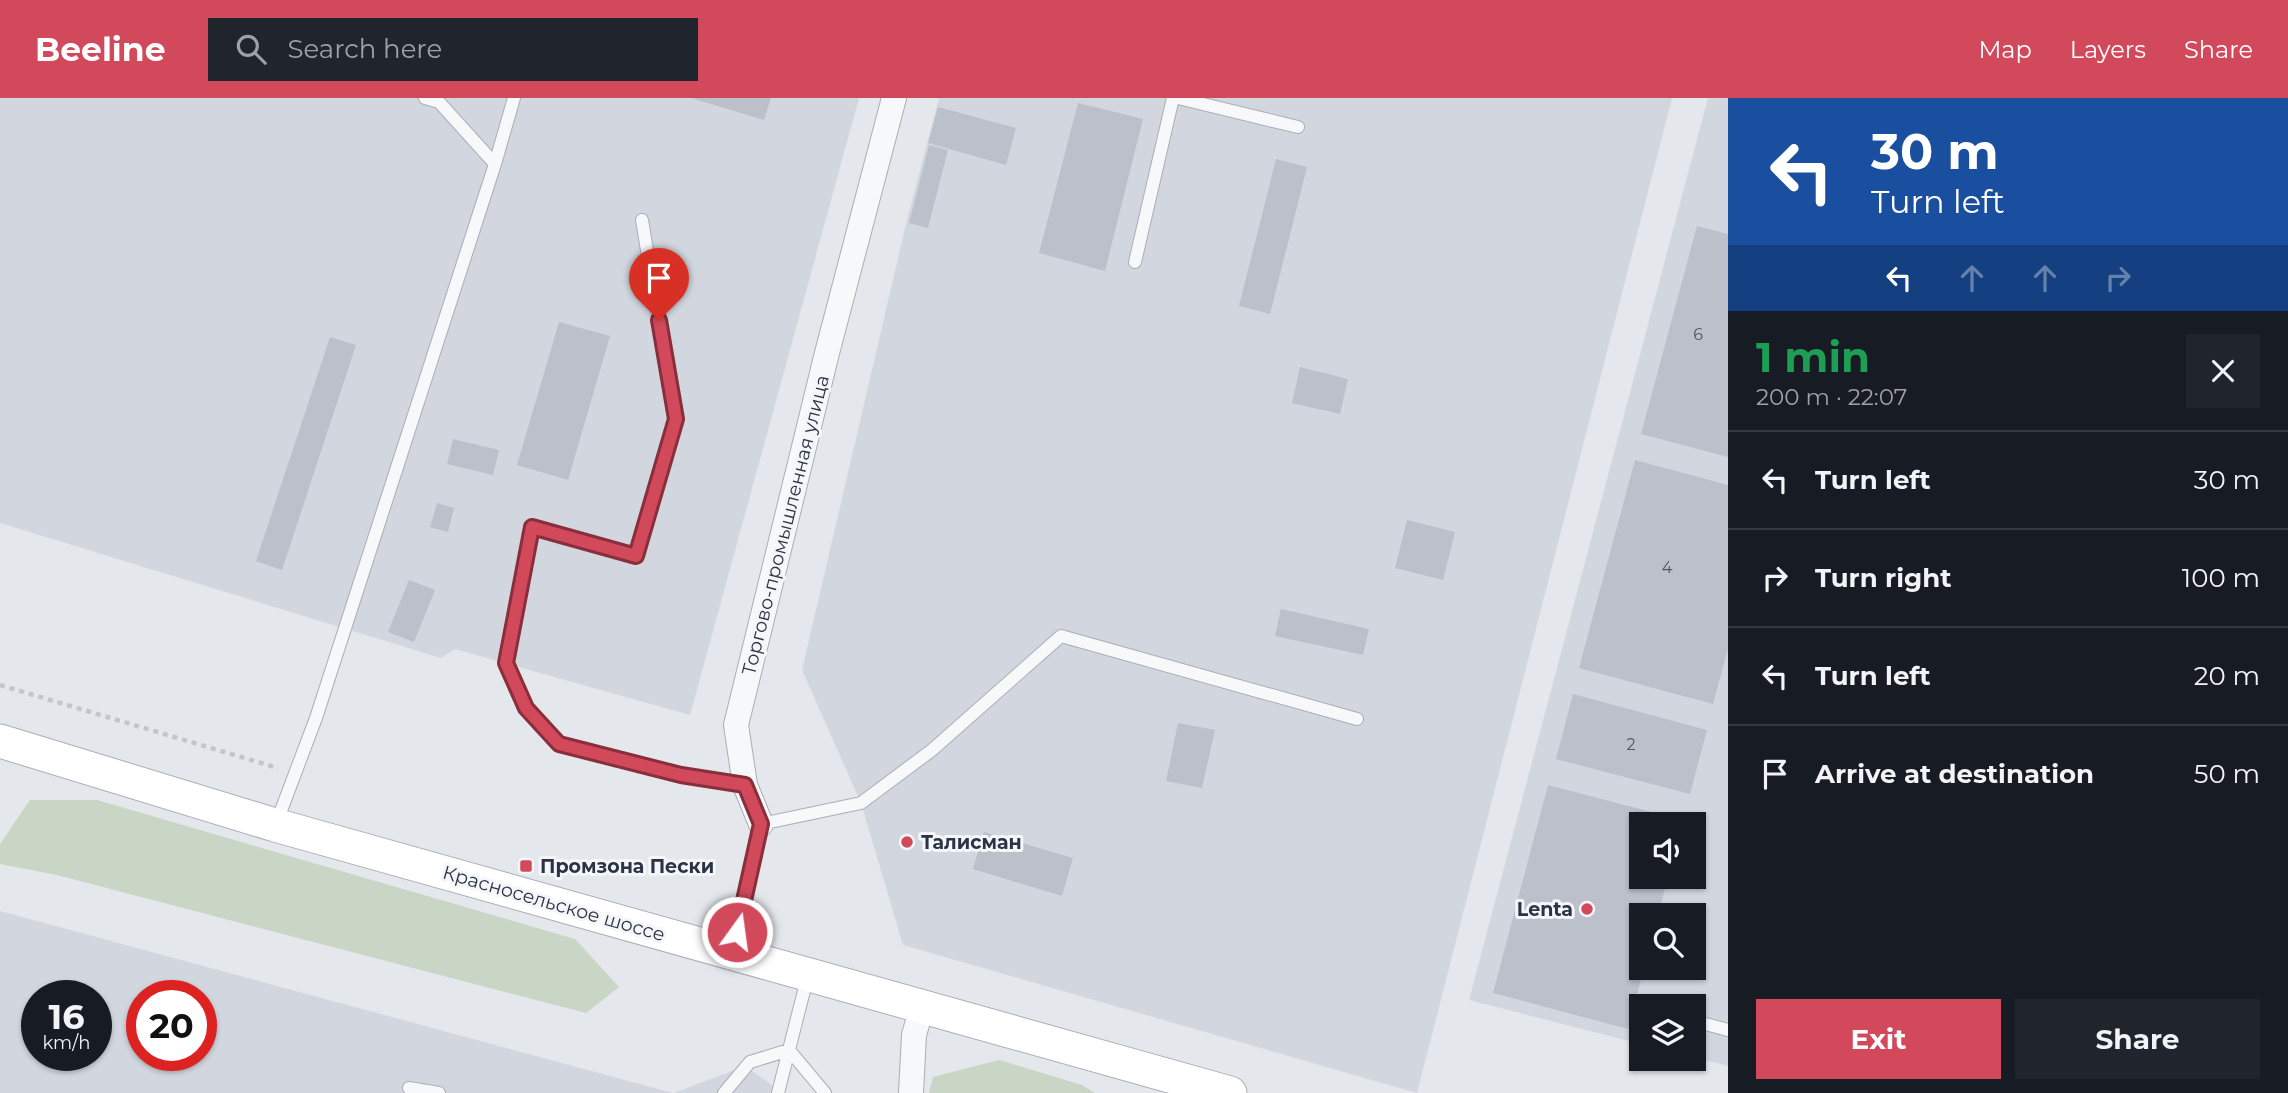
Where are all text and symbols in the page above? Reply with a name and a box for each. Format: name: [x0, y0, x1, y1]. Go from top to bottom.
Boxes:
search box: [208, 18, 698, 81]
text: Beeline: [35, 29, 166, 69]
icon: search: [232, 30, 270, 68]
text: Search here: [288, 33, 442, 65]
text: Map: [1978, 35, 2032, 64]
text: Layers: [2070, 35, 2146, 64]
text: Share: [2184, 35, 2253, 64]
text: 30 m: [1871, 122, 1999, 181]
icon: left: [1756, 126, 1847, 217]
text: Turn left: [1871, 182, 2005, 221]
pin: [629, 248, 689, 320]
icon: arrive: [640, 259, 678, 297]
icon: left: [1880, 259, 1918, 297]
icon: ahead: [1953, 259, 1991, 297]
icon: ahead: [2026, 259, 2064, 297]
icon: right: [2099, 259, 2137, 297]
house number: 6: [1693, 325, 1703, 344]
text: 1 min: [1756, 331, 1870, 383]
button: close: [2186, 334, 2260, 408]
street label: Торгово-промышленная улица: [737, 373, 834, 678]
text: 200 m · 22:07: [1756, 383, 1907, 411]
icon: left: [1756, 461, 1794, 499]
text: Turn left: [1815, 464, 1931, 496]
text: 30 m: [2194, 464, 2260, 496]
house number: 4: [1662, 558, 1673, 577]
icon: right: [1756, 559, 1794, 597]
text: Turn right: [1815, 562, 1951, 594]
text: 100 m: [2182, 562, 2260, 594]
icon: left: [1756, 657, 1794, 695]
text: Turn left: [1815, 660, 1931, 692]
text: 20 m: [2194, 660, 2260, 692]
house number: 2: [1626, 735, 1636, 754]
icon: arrive: [1756, 755, 1794, 793]
text: Arrive at destination: [1815, 758, 2094, 790]
text: 50 m: [2194, 758, 2260, 790]
map controls: [1629, 812, 1706, 1071]
button: sound: [1629, 812, 1706, 889]
place label: Талисман: [921, 831, 1022, 854]
marker: Талисман: [899, 834, 915, 850]
place label: Промзона Пески: [540, 855, 714, 878]
marker: Промзона Пески: [518, 858, 534, 874]
street label: Красносельское шоссе: [440, 861, 668, 946]
position arrow: [700, 895, 774, 969]
place label: Lenta: [1517, 898, 1573, 921]
marker: Lenta: [1579, 901, 1595, 917]
button: search: [1629, 903, 1706, 980]
speed limit sign: 20: [126, 980, 217, 1071]
button: layers: [1629, 994, 1706, 1071]
text: 16: [48, 995, 85, 1038]
button: Exit: [1756, 999, 2001, 1079]
button: Share: [2015, 999, 2260, 1079]
text: km/h: [42, 1032, 91, 1054]

